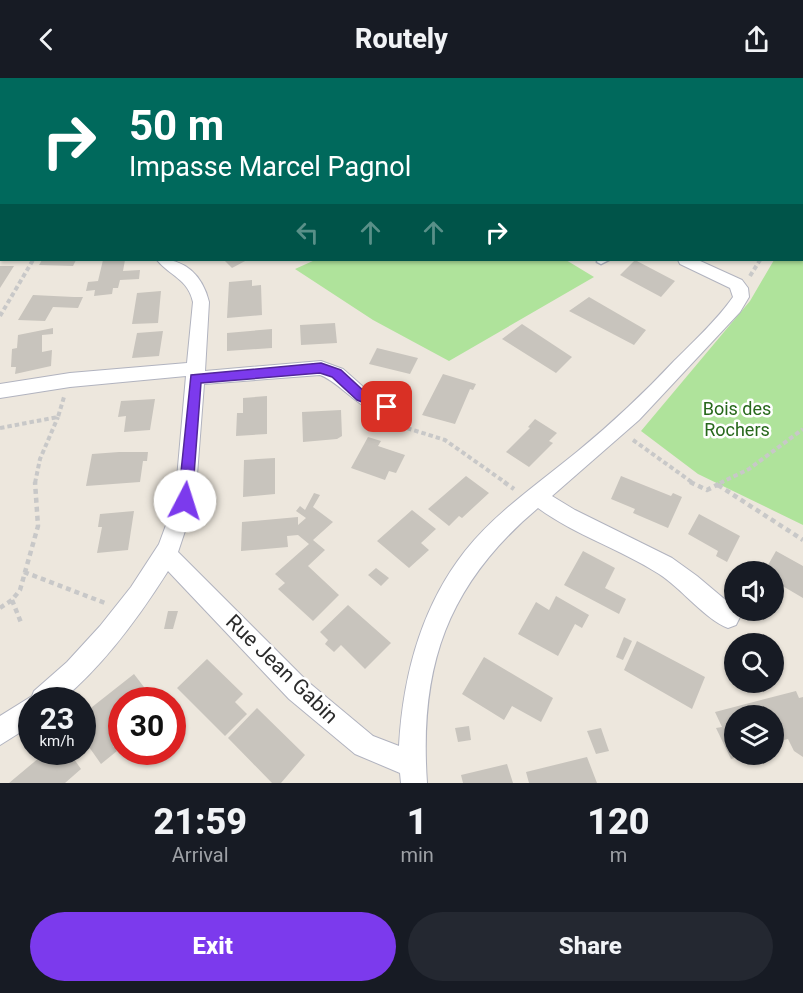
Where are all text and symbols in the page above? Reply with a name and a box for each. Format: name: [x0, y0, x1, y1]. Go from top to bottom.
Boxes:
icon: back: [30, 23, 63, 56]
text: Routely: [355, 23, 448, 55]
icon: share: [740, 23, 773, 56]
text: 50 m: [129, 101, 224, 150]
icon: right: [30, 102, 108, 180]
text: Impasse Marcel Pagnol: [129, 151, 411, 183]
icon: left: [291, 216, 324, 249]
icon: ahead: [354, 216, 387, 249]
icon: ahead: [417, 216, 450, 249]
icon: right: [480, 216, 513, 249]
pin: [361, 381, 412, 432]
icon: arrive: [370, 390, 403, 423]
park label: Bois des Rochers: [703, 398, 771, 440]
position arrow: [153, 469, 217, 533]
map controls: [724, 561, 784, 765]
button: sound: [724, 561, 784, 621]
street label: Rue Jean Gabin: [221, 610, 343, 728]
button: search: [724, 633, 784, 693]
speed limit sign: 30: [108, 687, 186, 765]
text: 23: [40, 701, 74, 736]
button: layers: [724, 705, 784, 765]
text: km/h: [39, 732, 75, 750]
text: 21:59: [153, 801, 247, 843]
text: 1: [407, 801, 428, 843]
text: 120: [587, 801, 650, 843]
text: Arrival: [172, 843, 229, 867]
text: min: [400, 843, 434, 867]
text: m: [610, 843, 627, 867]
button: Exit: [30, 912, 396, 981]
button: Share: [408, 912, 773, 981]

